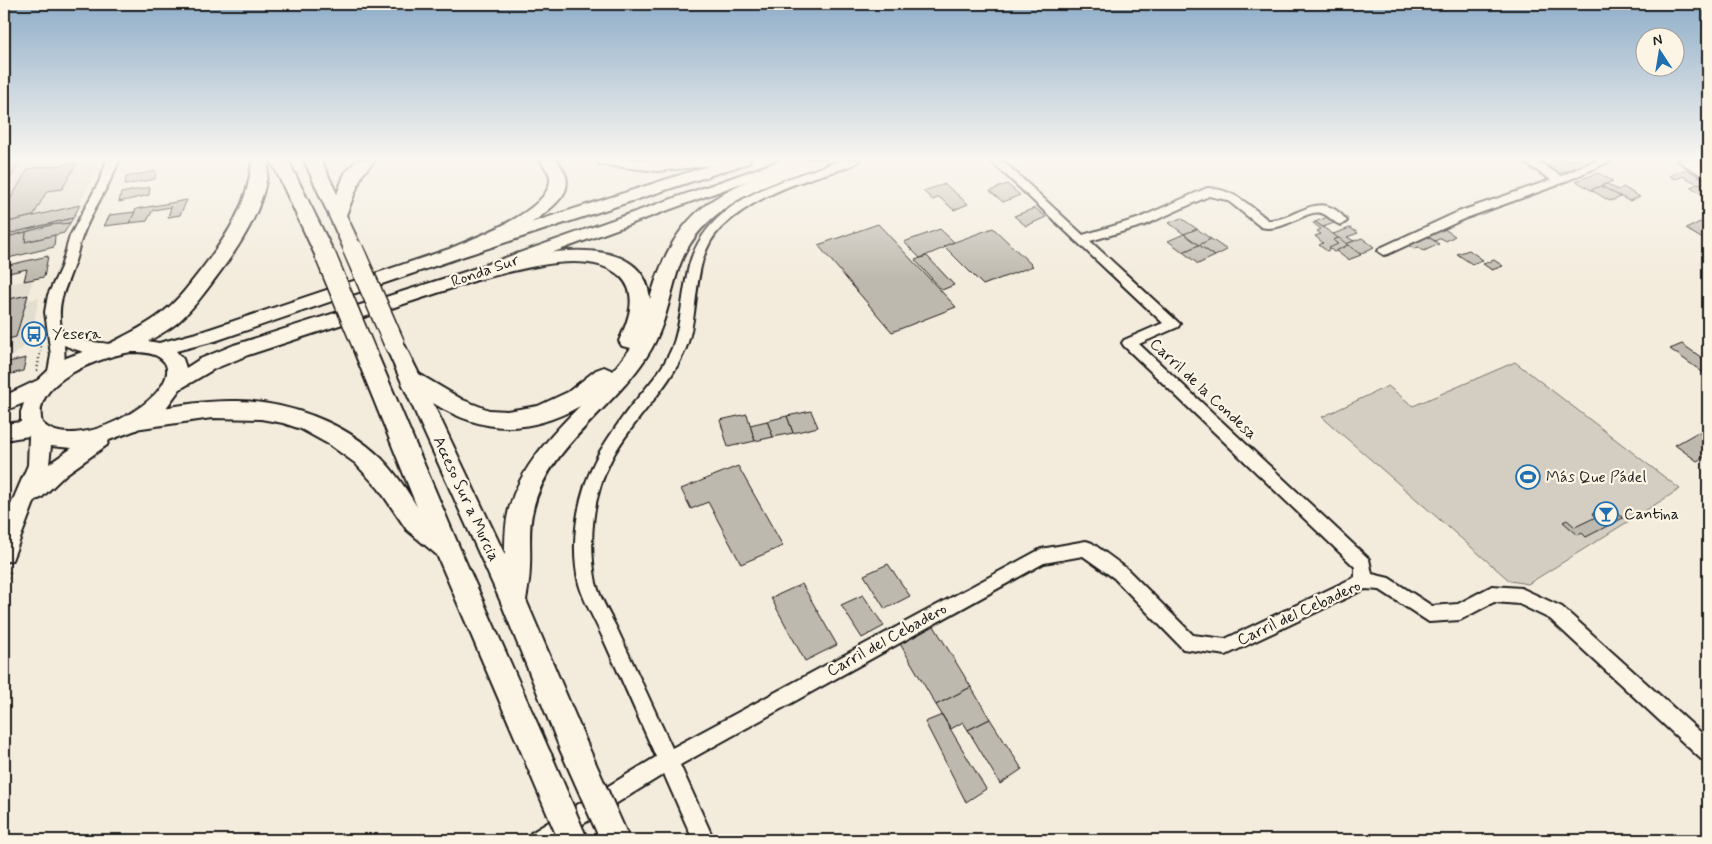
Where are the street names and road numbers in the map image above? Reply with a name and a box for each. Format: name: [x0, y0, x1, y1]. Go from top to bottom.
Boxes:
street label: Ronda Sur: [448, 249, 522, 292]
street label: Carril de la Condesa: [1145, 334, 1261, 444]
street label: Acceso Sur a Murcia: [428, 433, 504, 565]
street label: Carril del Cebadero: [1234, 575, 1364, 651]
street label: Carril del Cebadero: [823, 598, 951, 682]

